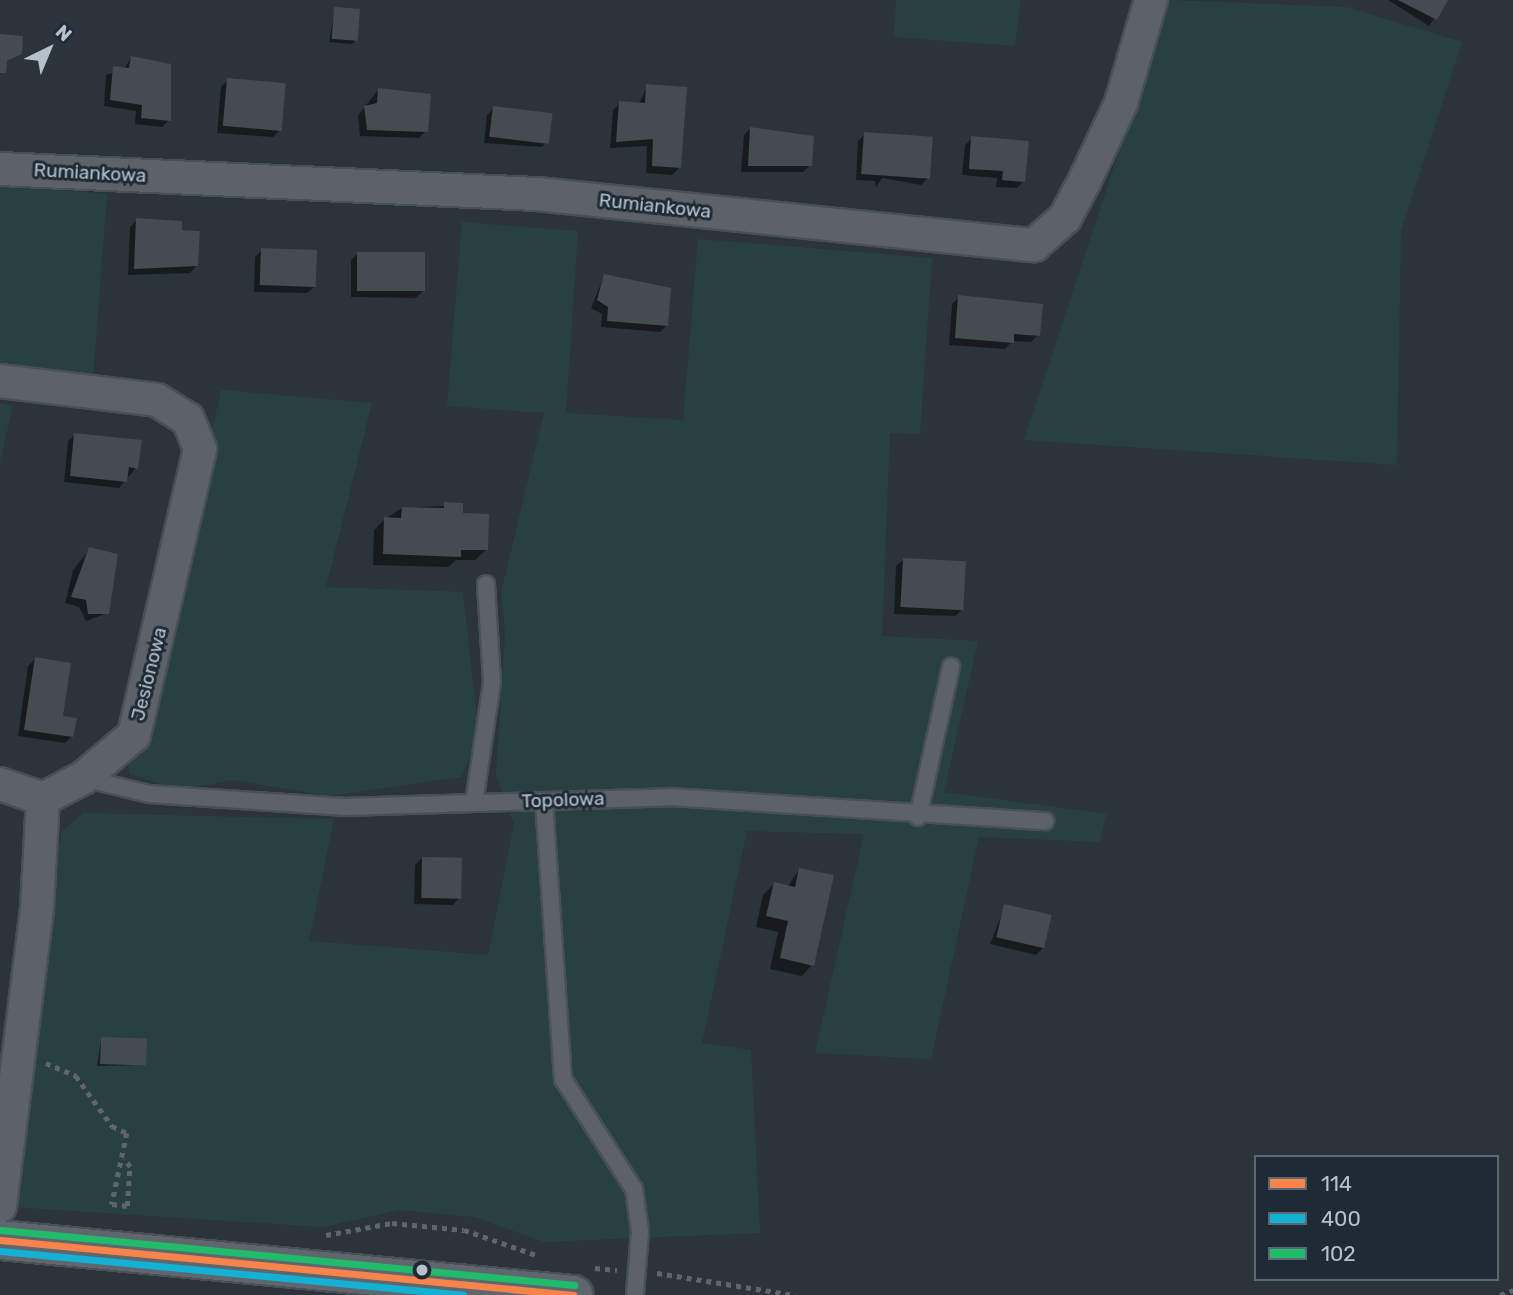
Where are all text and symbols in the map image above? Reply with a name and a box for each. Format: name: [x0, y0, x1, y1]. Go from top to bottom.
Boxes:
north arrow: [14, 14, 84, 84]
text: N: [51, 20, 76, 46]
street label: Rumiankowa: [33, 159, 147, 187]
street label: Rumiankowa: [598, 189, 712, 223]
street label: Jesionowa: [126, 625, 172, 723]
street label: Topolowa: [521, 787, 605, 813]
legend: [1254, 1155, 1499, 1281]
text: 114: [1321, 1171, 1352, 1196]
text: 400: [1321, 1206, 1361, 1231]
text: 102: [1321, 1241, 1356, 1266]
unlabelled marker: [415, 1263, 429, 1277]

